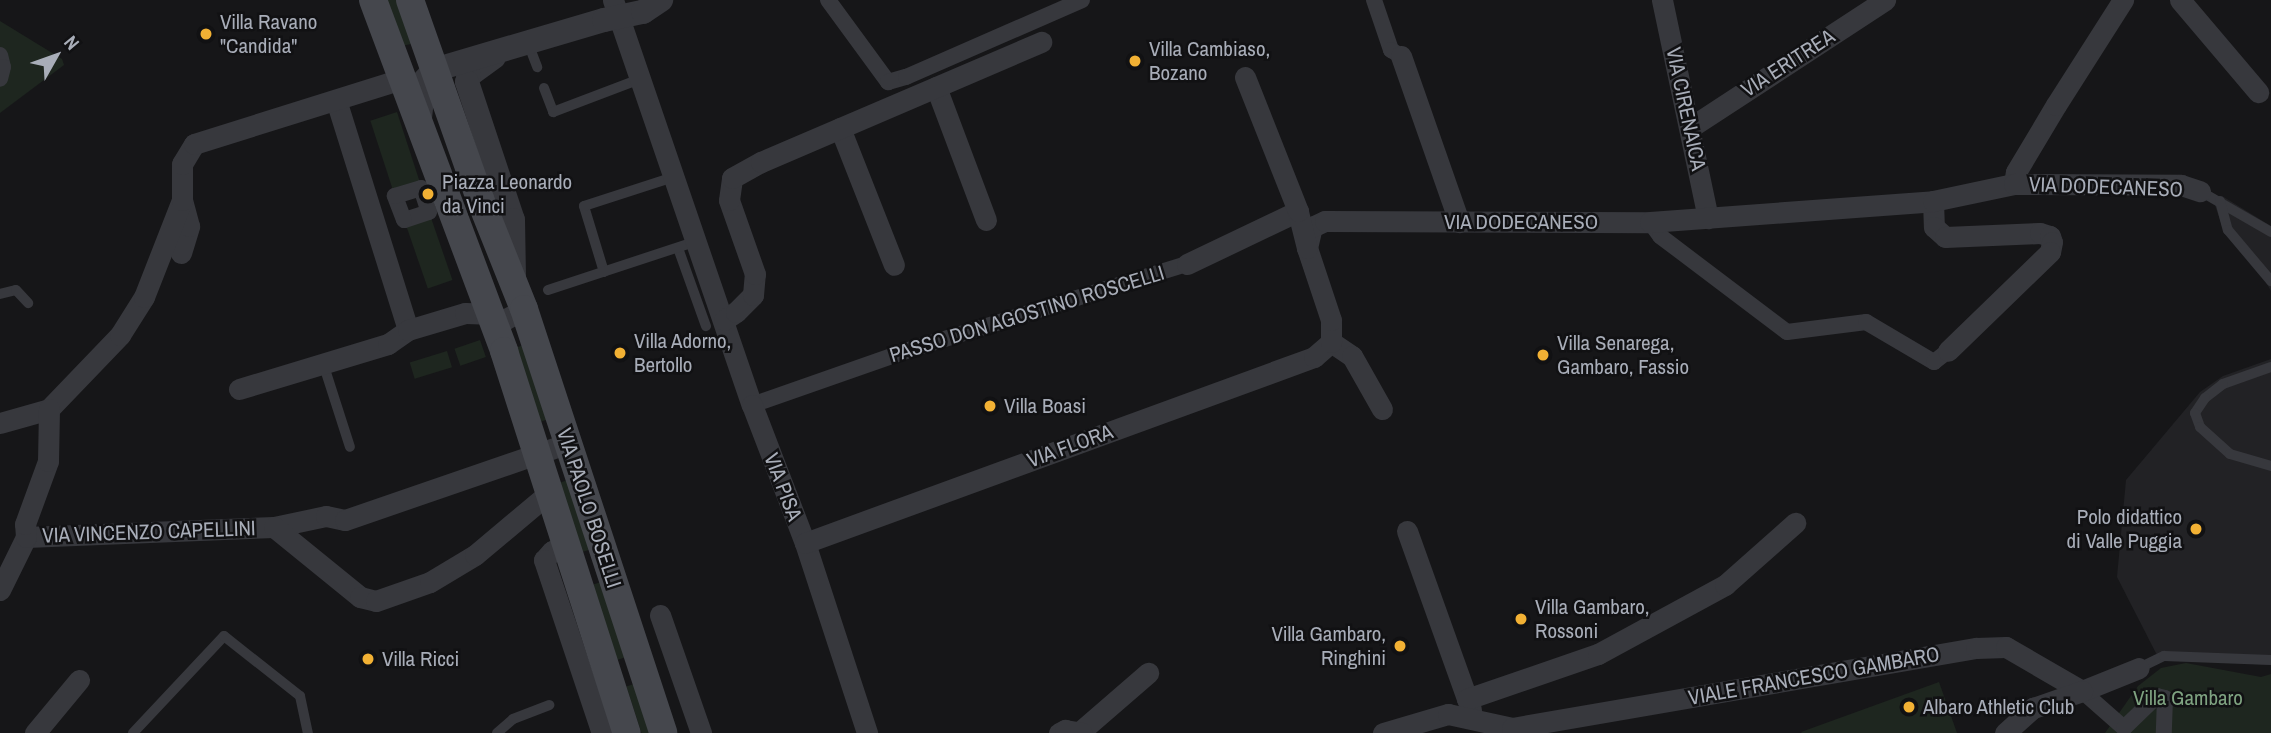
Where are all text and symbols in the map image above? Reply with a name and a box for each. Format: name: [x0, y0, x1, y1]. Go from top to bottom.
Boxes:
place label: Villa Ravano "Candida": [220, 9, 317, 59]
north arrow: [21, 21, 91, 91]
street label: VIA ERITREA: [1736, 23, 1840, 103]
marker: Villa Ravano "Candida": [198, 26, 214, 42]
text: N: [59, 30, 86, 55]
place label: Villa Cambiaso, Bozano: [1149, 36, 1270, 86]
street label: VIA CIRENAICA: [1661, 45, 1711, 173]
marker: Villa Cambiaso, Bozano: [1127, 53, 1143, 69]
place label: Piazza Leonardo da Vinci: [442, 169, 572, 219]
street label: VIA DODECANESO: [2028, 172, 2184, 202]
marker: Piazza Leonardo da Vinci: [420, 186, 436, 202]
street label: VIA DODECANESO: [1443, 209, 1599, 235]
street label: PASSO DON AGOSTINO ROSCELLI: [886, 260, 1168, 368]
place label: Villa Adorno, Bertollo: [634, 328, 732, 378]
place label: Villa Senarega, Gambaro, Fassio: [1557, 330, 1689, 380]
marker: Villa Adorno, Bertollo: [612, 345, 628, 361]
marker: Villa Senarega, Gambaro, Fassio: [1535, 347, 1551, 363]
place label: Villa Boasi: [1004, 393, 1086, 419]
marker: Villa Boasi: [982, 398, 998, 414]
street label: VIA FLORA: [1023, 419, 1117, 473]
street label: VIA PAOLO BOSELLI: [551, 425, 627, 591]
street label: VIA PISA: [758, 449, 808, 525]
place label: Polo didattico di Valle Puggia: [2066, 504, 2182, 554]
street label: VIA VINCENZO CAPELLINI: [41, 516, 257, 548]
marker: Polo didattico di Valle Puggia: [2188, 521, 2204, 537]
place label: Villa Gambaro, Rossoni: [1535, 594, 1650, 644]
marker: Villa Gambaro, Rossoni: [1513, 611, 1529, 627]
place label: Villa Gambaro, Ringhini: [1271, 621, 1386, 671]
marker: Villa Gambaro, Ringhini: [1392, 638, 1408, 654]
street label: VIALE FRANCESCO GAMBARO: [1686, 641, 1942, 711]
place label: Villa Ricci: [382, 646, 459, 672]
marker: Villa Ricci: [360, 651, 376, 667]
park label: Villa Gambaro: [2133, 685, 2243, 711]
place label: Albaro Athletic Club: [1923, 694, 2075, 720]
marker: Albaro Athletic Club: [1901, 699, 1917, 715]

